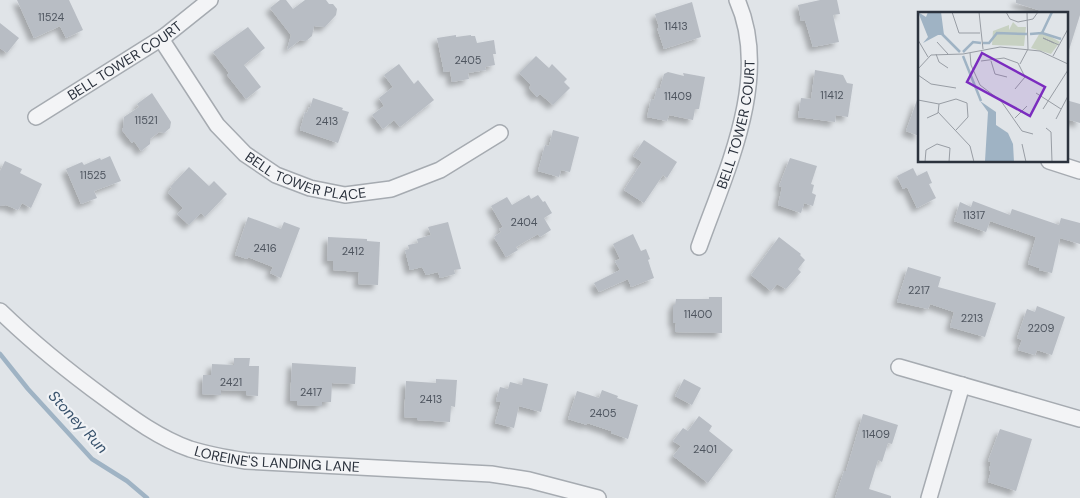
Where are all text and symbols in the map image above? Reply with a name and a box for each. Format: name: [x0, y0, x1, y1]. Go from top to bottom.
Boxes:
house number: 11524: [38, 10, 64, 24]
inset map: [918, 12, 1068, 162]
street label: BELL TOWER COURT: [64, 17, 186, 104]
house number: 11413: [664, 19, 688, 33]
house number: 2405: [454, 53, 482, 67]
street label: BELL TOWER COURT: [712, 59, 759, 191]
house number: 11412: [820, 88, 844, 102]
house number: 11409: [664, 89, 692, 103]
house number: 11521: [134, 113, 158, 127]
house number: 2413: [316, 114, 338, 128]
street label: BELL TOWER PLACE: [242, 148, 367, 204]
house number: 11525: [80, 168, 107, 182]
house number: 11317: [963, 208, 985, 222]
house number: 2404: [510, 215, 538, 229]
house number: 2416: [253, 241, 277, 255]
house number: 2412: [342, 244, 364, 258]
house number: 2217: [908, 283, 930, 297]
house number: 11400: [684, 307, 712, 321]
house number: 2213: [961, 311, 983, 325]
house number: 2209: [1028, 321, 1055, 335]
house number: 2421: [220, 375, 242, 389]
house number: 2417: [300, 385, 322, 399]
water label: Stoney Run: [44, 386, 112, 458]
house number: 2413: [420, 392, 442, 406]
house number: 2405: [589, 406, 617, 420]
house number: 11409: [862, 427, 890, 441]
street label: LOREINE'S LANDING LANE: [192, 442, 360, 476]
house number: 2401: [693, 442, 717, 456]

